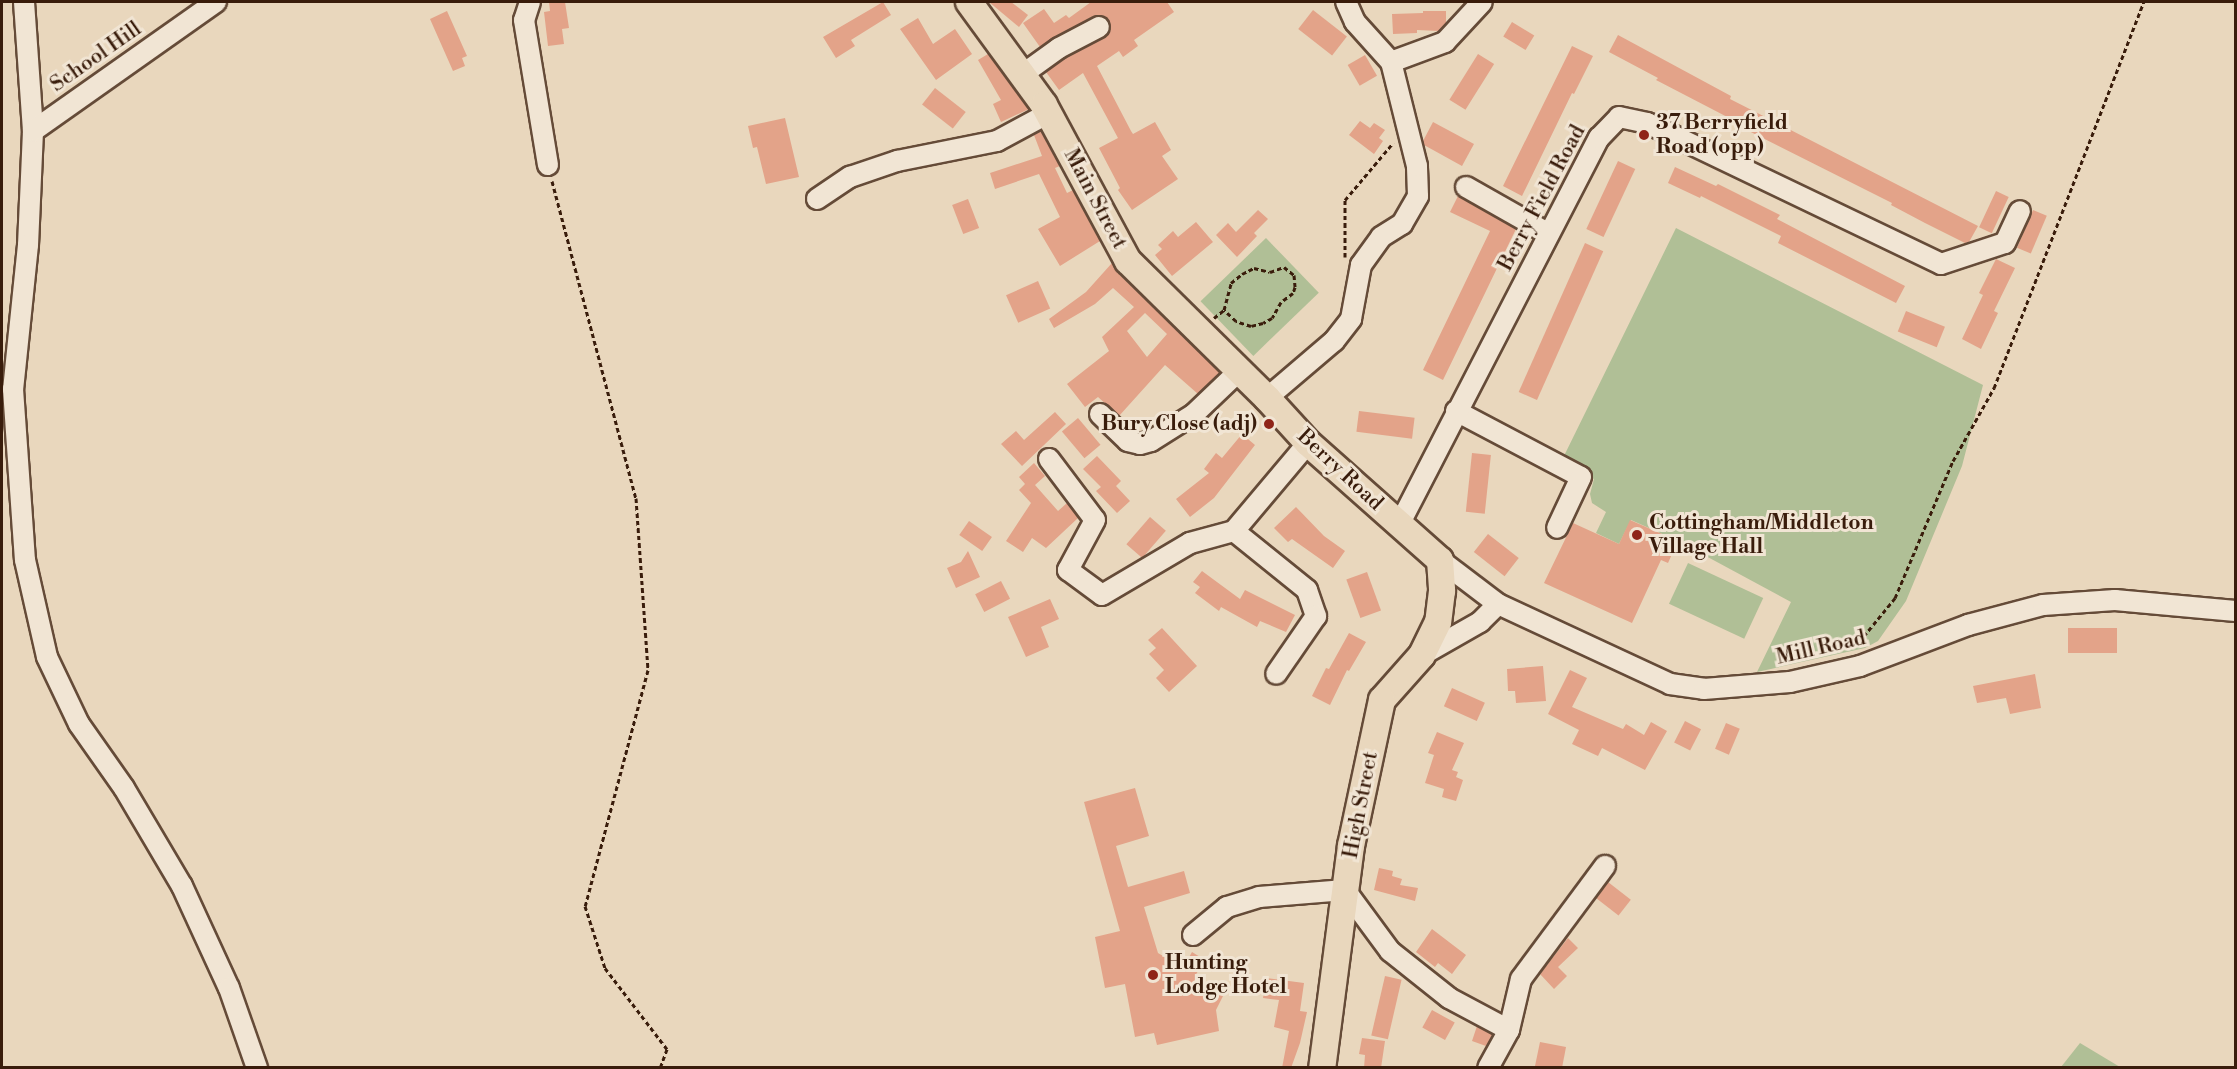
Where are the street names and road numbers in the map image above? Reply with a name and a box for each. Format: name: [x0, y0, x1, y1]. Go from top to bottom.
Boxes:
street label: School Hill: [46, 16, 146, 98]
street label: Berry Field Road: [1493, 121, 1591, 275]
street label: Main Street: [1058, 145, 1132, 253]
street label: Berry Road: [1292, 424, 1388, 516]
street label: Mill Road: [1774, 625, 1868, 671]
street label: High Street: [1338, 749, 1384, 861]

